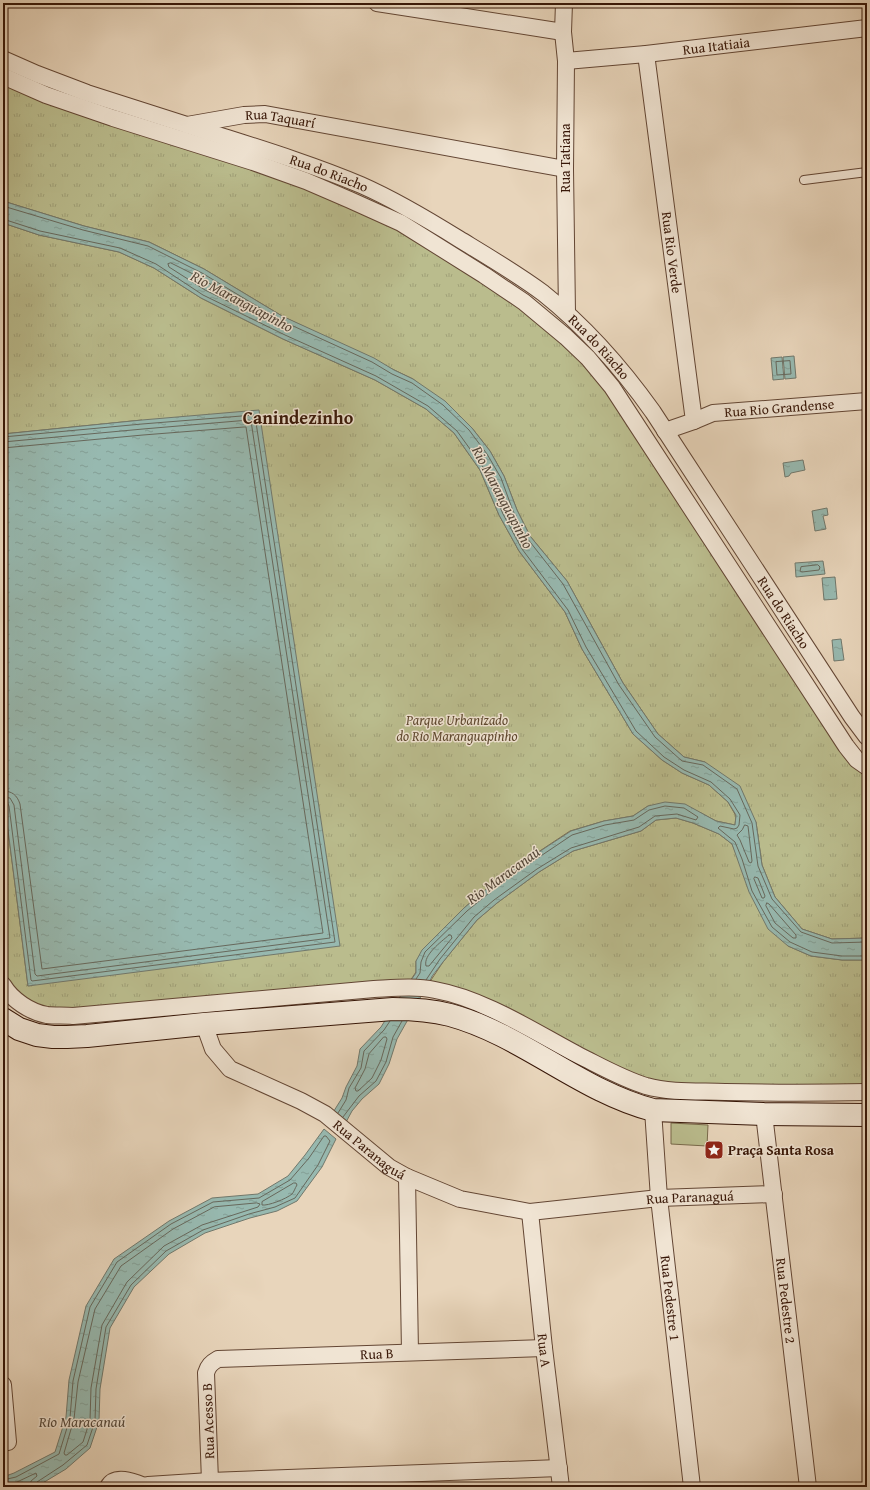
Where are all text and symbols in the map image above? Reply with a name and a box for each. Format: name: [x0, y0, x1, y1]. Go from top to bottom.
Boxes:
street label: Rua Itatiaia: [682, 32, 751, 60]
street label: Rua Taquarí: [245, 104, 318, 133]
street label: Rua Tatiana: [555, 123, 575, 193]
street label: Rua do Riacho: [287, 149, 372, 197]
street label: Rua Rio Verde: [657, 210, 687, 295]
water label: Rio Maranguapinho: [186, 265, 297, 337]
street label: Rua do Riacho: [564, 310, 635, 384]
street label: Rua Rio Grandense: [724, 394, 835, 422]
district label: Canindezinho: [243, 404, 354, 431]
water label: Rio Maranguapinho: [467, 441, 539, 552]
street label: Rua do Riacho: [753, 572, 815, 653]
park label: Parque Urbanizado do Rio Maranguapinho: [396, 710, 518, 746]
water label: Rio Maracanaú: [461, 841, 545, 910]
street label: Rua Paranaguá: [329, 1115, 410, 1184]
place icon: Praça Santa Rosa: [703, 1139, 725, 1161]
place label: Praça Santa Rosa: [728, 1140, 835, 1160]
street label: Rua Paranaguá: [645, 1185, 734, 1209]
street label: Rua Pedestre 1: [656, 1254, 685, 1342]
street label: Rua Pedestre 2: [771, 1257, 801, 1345]
street label: Rua A: [533, 1332, 556, 1369]
street label: Rua B: [360, 1343, 394, 1364]
street label: Rua Acesso B: [197, 1383, 219, 1459]
water label: Rio Maracanaú: [38, 1411, 126, 1432]

